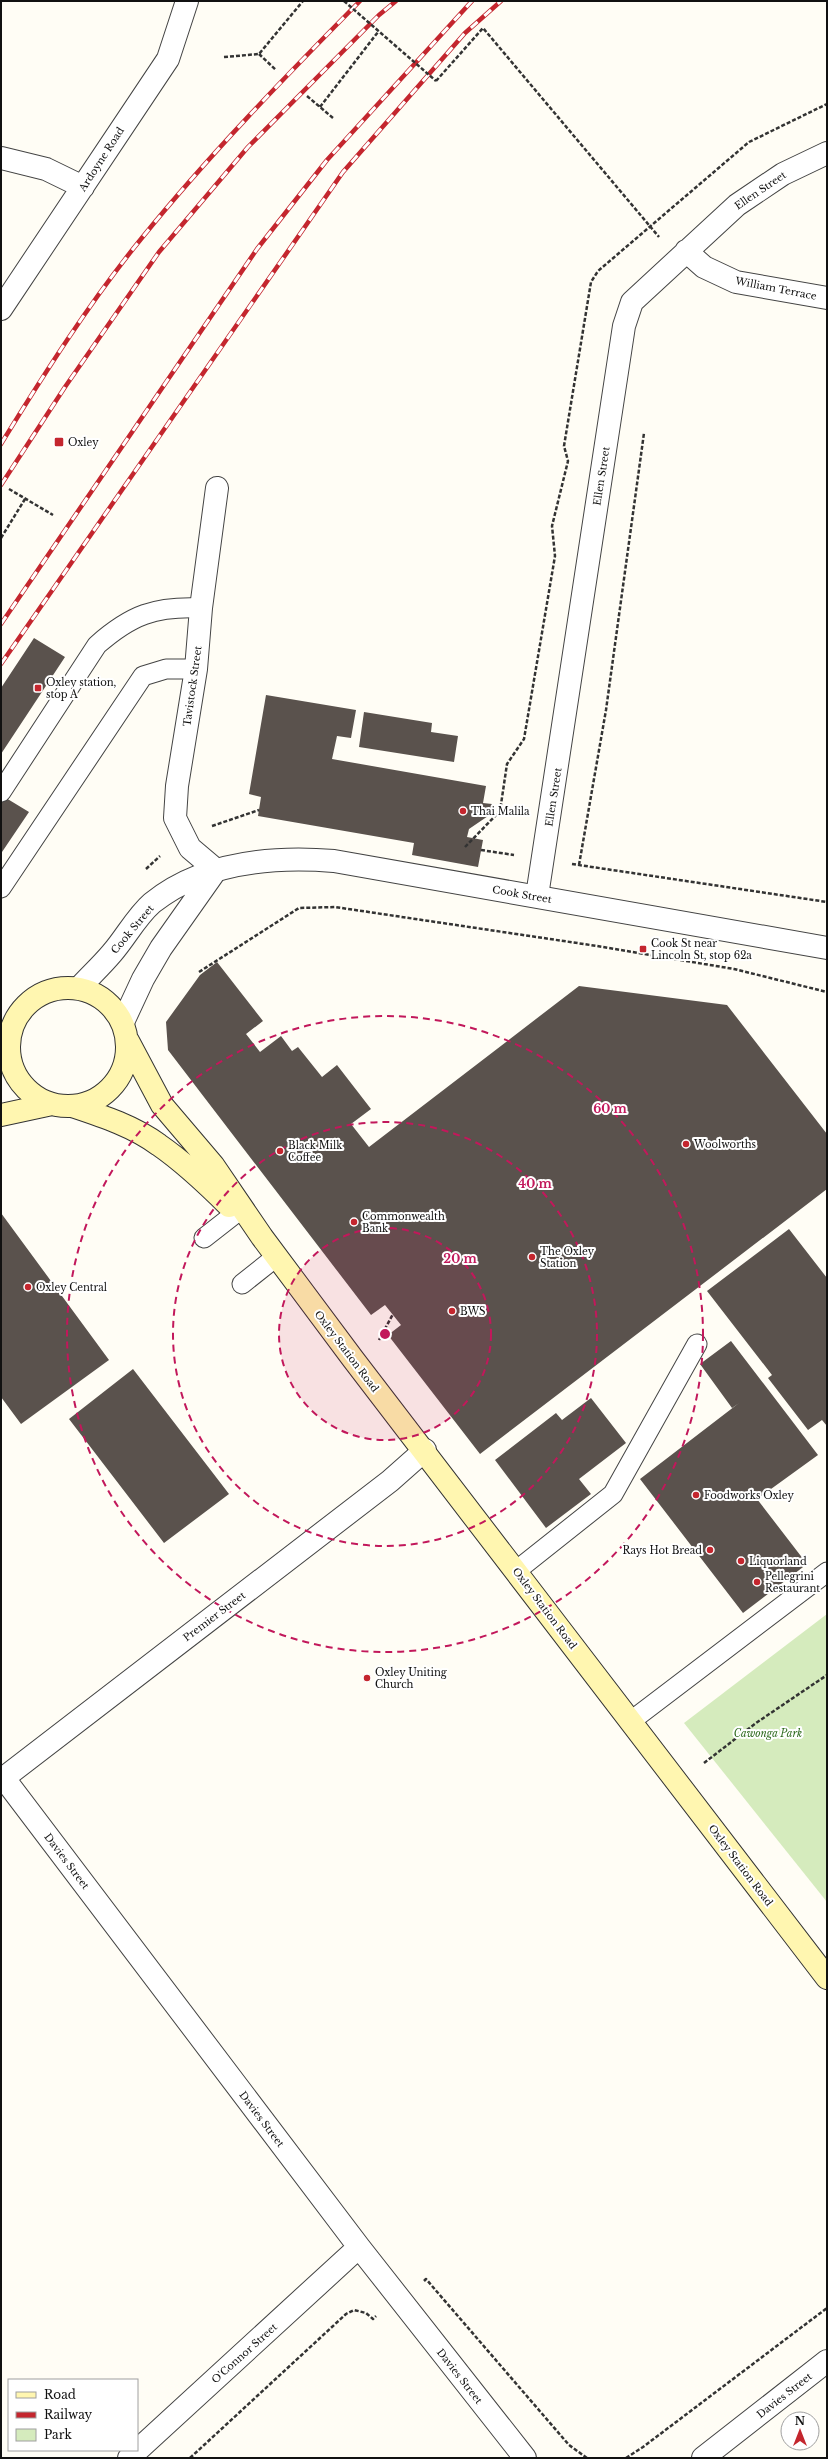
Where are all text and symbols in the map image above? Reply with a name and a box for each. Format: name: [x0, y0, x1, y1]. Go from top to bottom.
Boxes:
street label: Ardoyne Road: [75, 125, 127, 195]
street label: Ellen Street: [732, 168, 789, 212]
street label: William Terrace: [733, 274, 818, 303]
marker: Oxley: [53, 436, 65, 448]
place label: Oxley: [68, 436, 99, 449]
street label: Ellen Street: [590, 446, 613, 506]
street label: Tavistock Street: [180, 645, 205, 727]
place label: Oxley station, stop A: [46, 676, 117, 701]
marker: Oxley station, stop A: [33, 683, 43, 693]
street label: Ellen Street: [542, 767, 565, 827]
place label: Thai Malila: [471, 805, 530, 818]
marker: Thai Malila: [458, 806, 468, 816]
street label: Cook Street: [491, 883, 553, 906]
street label: Cook Street: [108, 902, 157, 957]
place label: Cook St near Lincoln St, stop 62a: [651, 937, 752, 962]
marker: Cook St near Lincoln St, stop 62a: [638, 944, 648, 954]
text: 60 m: [593, 1101, 628, 1116]
place label: Woolworths: [693, 1138, 757, 1151]
place label: Black Milk Coffee: [288, 1139, 343, 1164]
marker: Woolworths: [681, 1139, 691, 1149]
marker: Black Milk Coffee: [275, 1146, 285, 1156]
text: 40 m: [518, 1176, 552, 1191]
place label: Commonwealth Bank: [362, 1210, 445, 1235]
marker: Commonwealth Bank: [349, 1217, 359, 1227]
place label: The Oxley Station: [540, 1245, 595, 1270]
text: 20 m: [443, 1251, 477, 1266]
marker: The Oxley Station: [527, 1252, 537, 1262]
place label: Oxley Central: [36, 1281, 107, 1294]
marker: Oxley Central: [23, 1282, 33, 1292]
place label: BWS: [460, 1305, 485, 1318]
marker: BWS: [447, 1306, 457, 1316]
street label: Oxley Station Road: [312, 1308, 382, 1395]
centre of rings: [378, 1327, 392, 1341]
place label: Foodworks Oxley: [704, 1489, 794, 1502]
marker: Foodworks Oxley: [691, 1490, 701, 1500]
place label: Rays Hot Bread: [623, 1544, 702, 1557]
marker: Rays Hot Bread: [705, 1545, 715, 1555]
place label: Liquorland: [749, 1555, 807, 1568]
marker: Liquorland: [736, 1556, 746, 1566]
street label: Oxley Station Road: [510, 1565, 580, 1652]
place label: Pellegrini Restaurant: [765, 1570, 820, 1595]
marker: Pellegrini Restaurant: [752, 1577, 762, 1587]
street label: Premier Street: [181, 1589, 248, 1644]
place label: Oxley Uniting Church: [375, 1666, 448, 1691]
marker: Oxley Uniting Church: [362, 1673, 372, 1683]
park label: Cawonga Park: [734, 1727, 802, 1740]
street label: Oxley Station Road: [706, 1822, 776, 1909]
street label: Davies Street: [41, 1831, 92, 1892]
street label: Davies Street: [236, 2089, 287, 2150]
street label: O'Connor Street: [209, 2320, 280, 2386]
street label: Davies Street: [434, 2346, 485, 2407]
street label: Davies Street: [754, 2370, 815, 2421]
legend: [8, 2379, 138, 2451]
text: Road: [44, 2387, 76, 2402]
text: Railway: [44, 2407, 93, 2422]
north arrow: [780, 2411, 820, 2451]
text: N: [795, 2414, 806, 2428]
text: Park: [44, 2427, 72, 2442]

